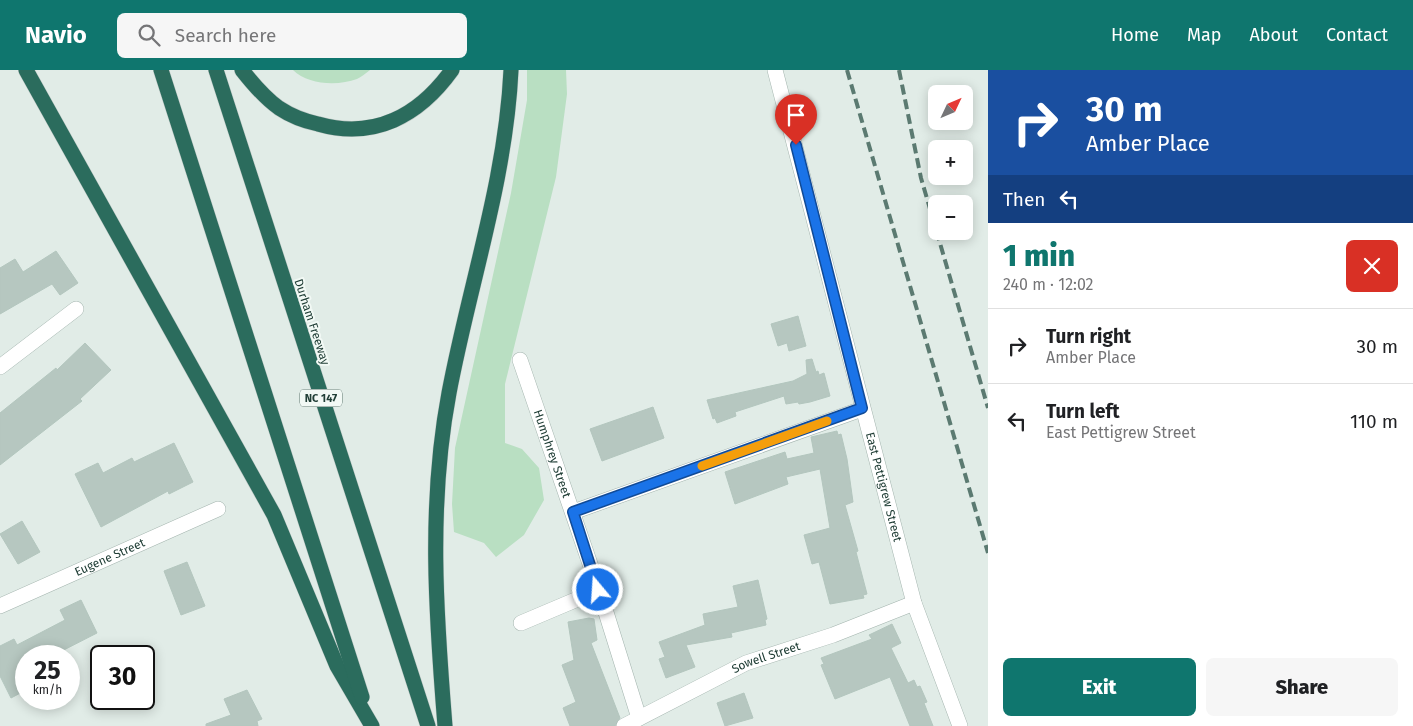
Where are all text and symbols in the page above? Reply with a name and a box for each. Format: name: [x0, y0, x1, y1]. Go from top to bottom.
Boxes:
search box: [117, 13, 467, 58]
text: Navio: [25, 21, 87, 49]
icon: search: [135, 21, 163, 49]
text: Search here: [175, 24, 276, 47]
text: Home: [1111, 24, 1159, 46]
text: Map: [1187, 24, 1221, 46]
text: About: [1249, 24, 1298, 46]
text: Contact: [1326, 24, 1388, 46]
north arrow: [928, 85, 972, 130]
map controls: [928, 85, 973, 240]
text: 30 m: [1086, 88, 1163, 130]
icon: right: [1003, 90, 1068, 155]
pin: [775, 94, 817, 145]
icon: arrive: [782, 101, 810, 129]
text: Amber Place: [1086, 130, 1210, 157]
button: +: [928, 140, 973, 185]
icon: left: [1055, 185, 1083, 213]
text: Then: [1003, 188, 1045, 211]
button: −: [928, 195, 973, 240]
text: 1 min: [1003, 238, 1075, 274]
button: close: [1346, 240, 1398, 292]
text: 240 m · 12:02: [1003, 275, 1094, 294]
street label: Durham Freeway: [291, 277, 333, 367]
text: Turn right: [1046, 325, 1131, 348]
icon: right: [1003, 332, 1031, 360]
text: 30 m: [1357, 335, 1398, 358]
text: Amber Place: [1046, 348, 1136, 367]
road number: NC 147: [300, 389, 342, 406]
text: Turn left: [1046, 400, 1120, 423]
icon: left: [1003, 407, 1031, 435]
street label: Humphrey Street: [531, 408, 574, 500]
text: 110 m: [1350, 410, 1398, 433]
text: East Pettigrew Street: [1046, 423, 1196, 442]
street label: East Pettigrew Street: [863, 431, 905, 544]
street label: Eugene Street: [72, 535, 147, 579]
position arrow: [571, 563, 623, 615]
street label: Sowell Street: [729, 639, 803, 676]
speed limit sign: 30: [90, 645, 155, 710]
text: 25: [34, 656, 61, 686]
button: Exit: [1003, 658, 1196, 716]
button: Share: [1206, 658, 1398, 716]
text: km/h: [33, 683, 62, 697]

